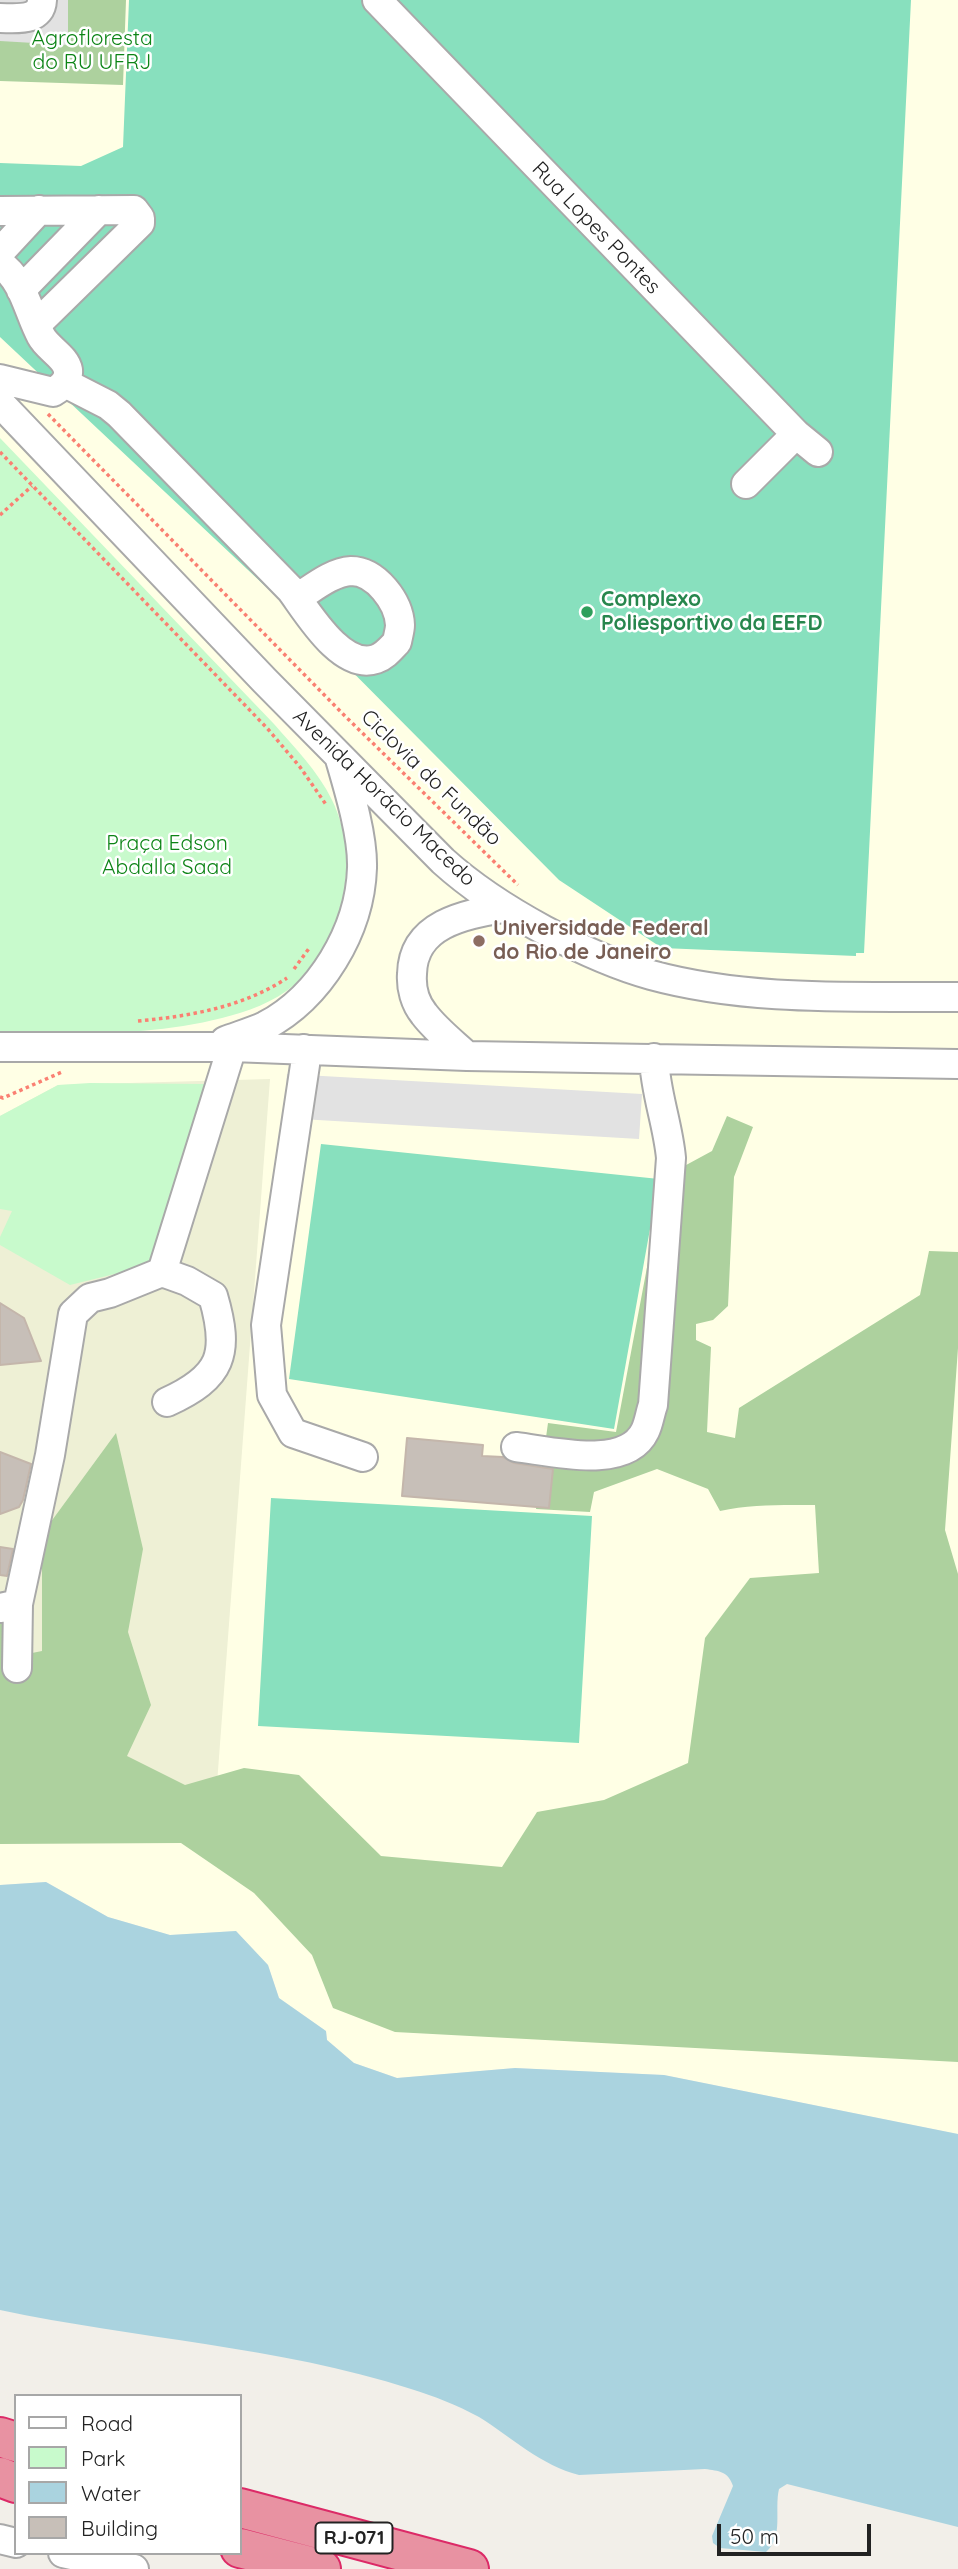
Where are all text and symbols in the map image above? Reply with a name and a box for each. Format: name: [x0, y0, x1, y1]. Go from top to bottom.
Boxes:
park label: Agrofloresta do RU UFRJ: [31, 26, 153, 76]
street label: Rua Lopes Pontes: [526, 157, 666, 299]
place label: Complexo Poliesportivo da EEFD: [601, 587, 822, 637]
marker: Complexo Poliesportivo da EEFD: [579, 604, 595, 620]
street label: Avenida Horácio Macedo: [287, 704, 481, 892]
street label: Ciclovia do Fundão: [356, 705, 506, 851]
park label: Praça Edson Abdalla Saad: [102, 831, 232, 881]
place label: Universidade Federal do Rio de Janeiro: [493, 916, 709, 966]
marker: Universidade Federal do Rio de Janeiro: [471, 933, 487, 949]
legend: [14, 2394, 242, 2555]
text: Road: [81, 2410, 133, 2436]
text: Park: [81, 2445, 125, 2471]
text: Water: [81, 2480, 141, 2506]
scale bar: [720, 2510, 874, 2554]
text: Building: [81, 2515, 158, 2541]
road number: RJ-071: [316, 2522, 392, 2554]
text: 50 m: [730, 2523, 779, 2549]

